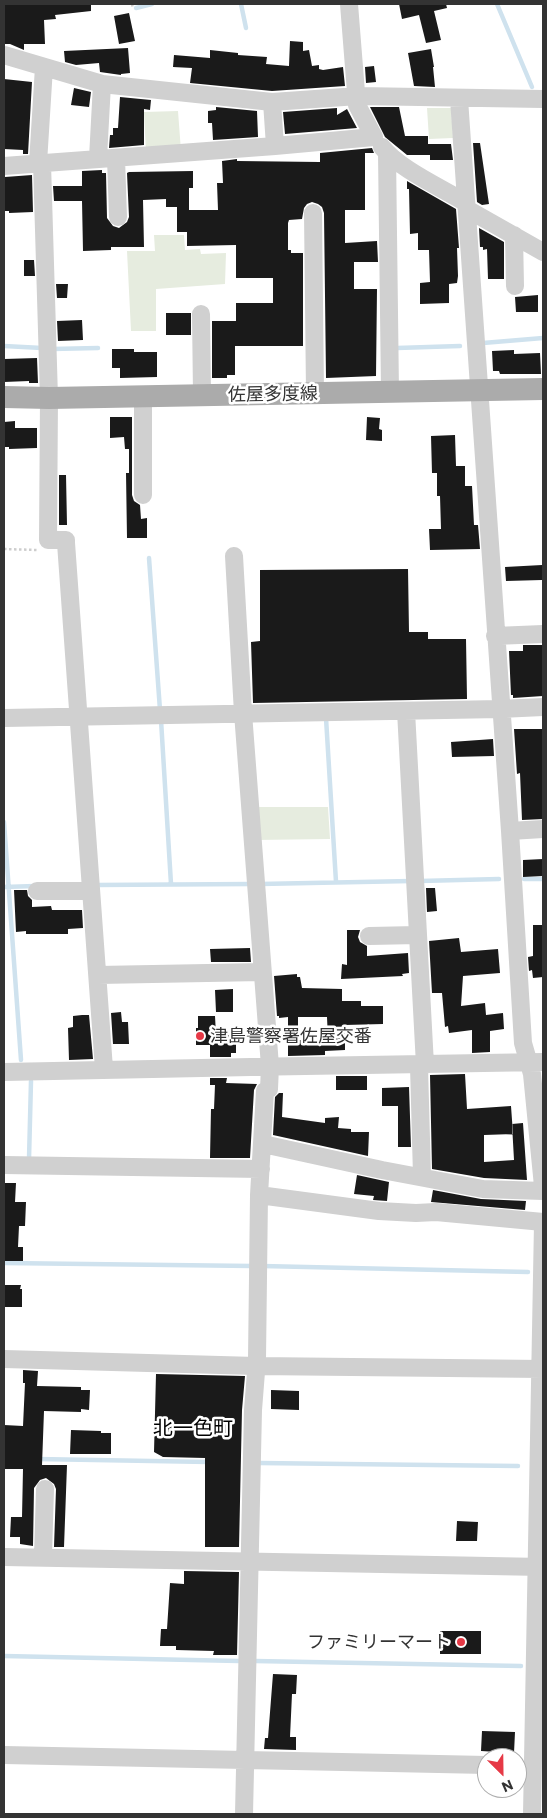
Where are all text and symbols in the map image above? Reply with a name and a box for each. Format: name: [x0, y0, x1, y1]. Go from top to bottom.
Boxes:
street label: 佐屋多度線: [228, 382, 318, 406]
place label: 津島警察署佐屋交番: [210, 1025, 372, 1047]
marker: 津島警察署佐屋交番: [194, 1030, 206, 1042]
district label: 北一色町: [153, 1416, 233, 1440]
place label: ファミリーマート: [307, 1631, 451, 1653]
marker: ファミリーマート: [455, 1636, 467, 1648]
north arrow: [477, 1748, 527, 1798]
text: N: [500, 1776, 516, 1796]

